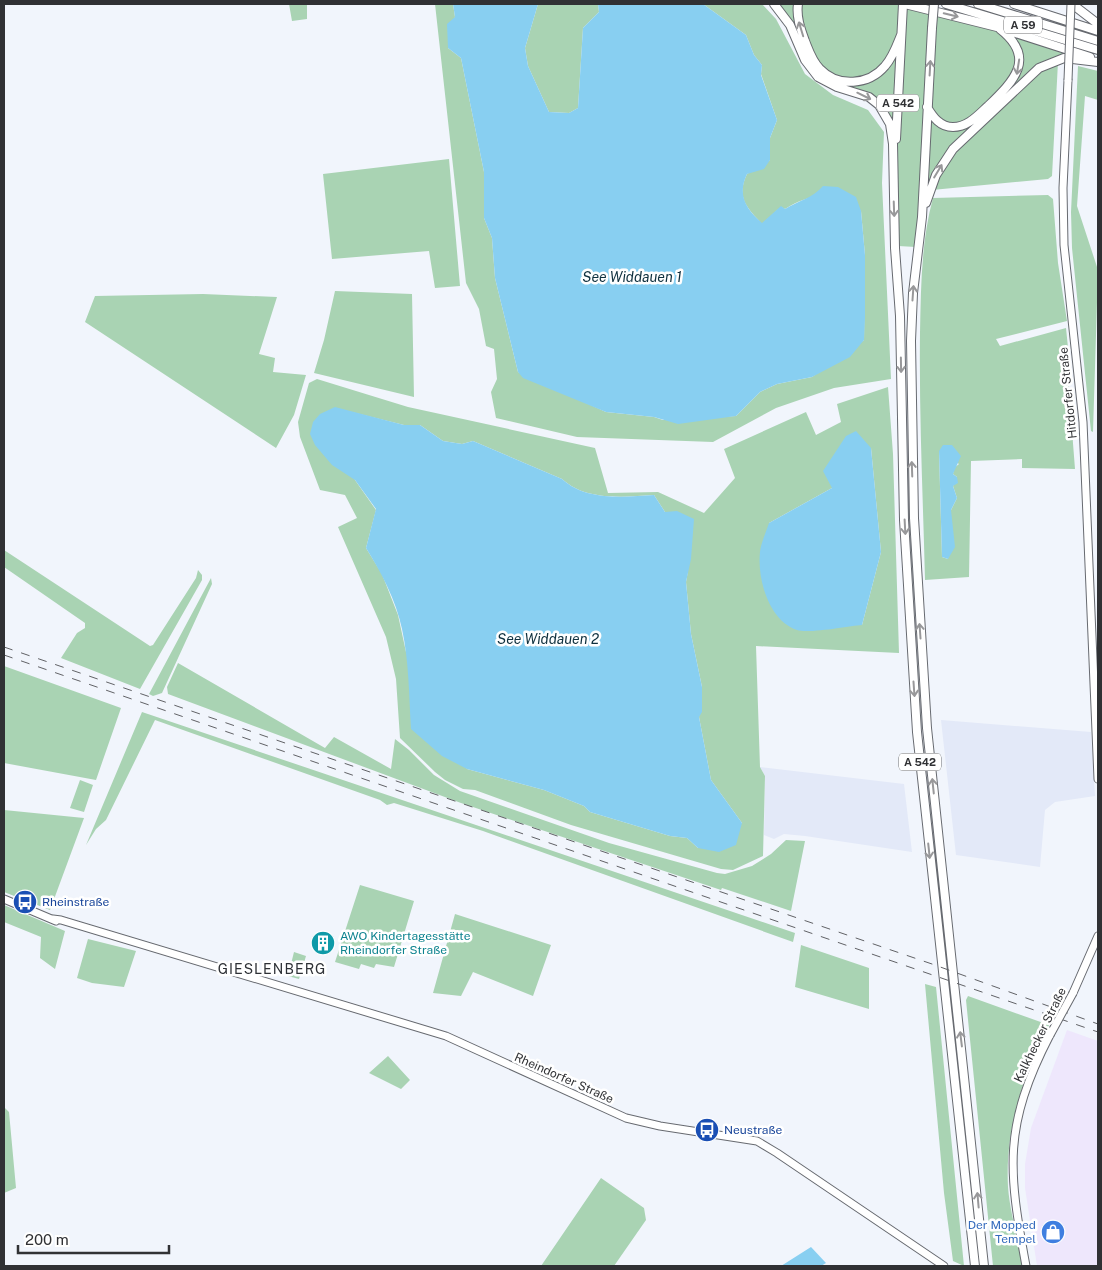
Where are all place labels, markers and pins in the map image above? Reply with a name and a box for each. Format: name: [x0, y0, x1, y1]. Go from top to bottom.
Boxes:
bus stop icon: Rheinstraße: [12, 889, 38, 915]
place label: Rheinstraße: [42, 895, 109, 909]
place label: AWO Kindertagesstätte Rheindorfer Straße: [340, 929, 471, 957]
building icon: AWO Kindertagesstätte Rheindorfer Straße: [310, 930, 336, 956]
bus stop icon: Neustraße: [694, 1117, 720, 1143]
place label: Neustraße: [724, 1123, 782, 1137]
place label: Der Mopped Tempel: [968, 1218, 1036, 1246]
shop icon: Der Mopped Tempel: [1040, 1219, 1066, 1245]

